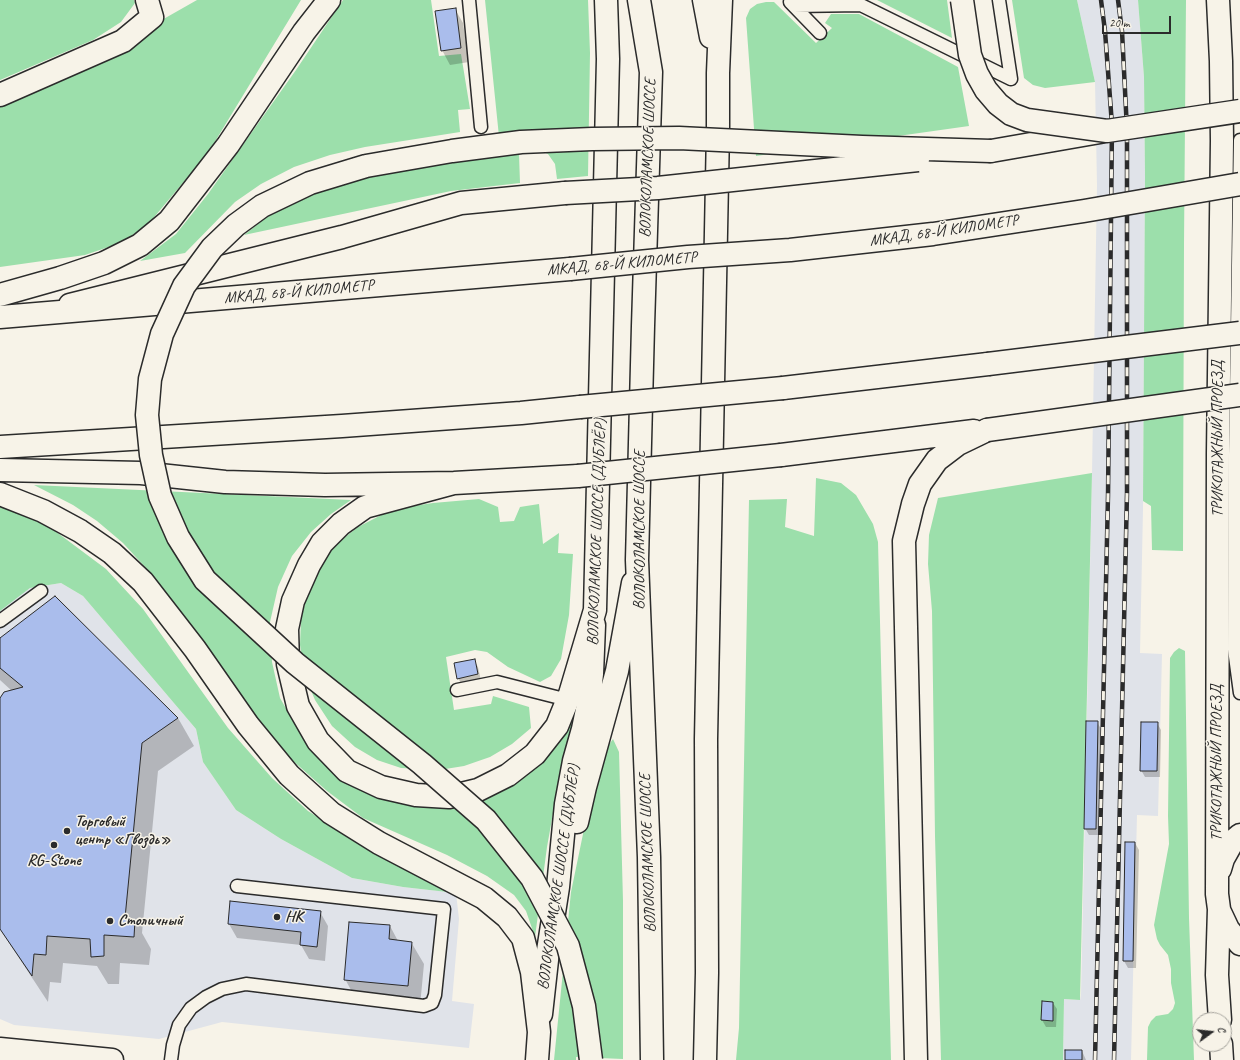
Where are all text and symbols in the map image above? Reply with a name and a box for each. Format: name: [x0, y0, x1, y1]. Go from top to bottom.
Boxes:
scale bar: [1104, 8, 1173, 34]
text: 20 m: [1109, 15, 1129, 31]
street label: ВОЛОКОЛАМСКОЕ ШОССЕ: [636, 78, 660, 238]
street label: МКАД, 68-Й КИЛОМЕТР: [868, 211, 1020, 251]
street label: МКАД, 68-Й КИЛОМЕТР: [546, 248, 698, 280]
street label: МКАД, 68-Й КИЛОМЕТР: [223, 276, 375, 308]
street label: ТРИКОТАЖНЫЙ ПРОЕЗД: [1208, 361, 1228, 517]
street label: ВОЛОКОЛАМСКОЕ ШОССЕ (ДУБЛЁР): [583, 418, 611, 646]
street label: ВОЛОКОЛАМСКОЕ ШОССЕ: [630, 450, 650, 610]
street label: ТРИКОТАЖНЫЙ ПРОЕЗД: [1207, 685, 1227, 841]
street label: ВОЛОКОЛАМСКОЕ ШОССЕ (ДУБЛЁР): [534, 763, 584, 991]
street label: ВОЛОКОЛАМСКОЕ ШОССЕ: [636, 773, 660, 933]
place label: Торговый центр «Гвоздь»: [75, 812, 170, 850]
marker: Торговый центр «Гвоздь»: [62, 826, 72, 836]
marker: RG-Stone: [49, 840, 59, 850]
place label: RG-Stone: [27, 851, 81, 871]
place label: НК: [285, 907, 303, 927]
place label: Столичный: [118, 911, 183, 931]
marker: НК: [272, 912, 282, 922]
marker: Столичный: [105, 916, 115, 926]
north arrow: [1192, 1012, 1232, 1052]
text: С: [1215, 1025, 1230, 1034]

